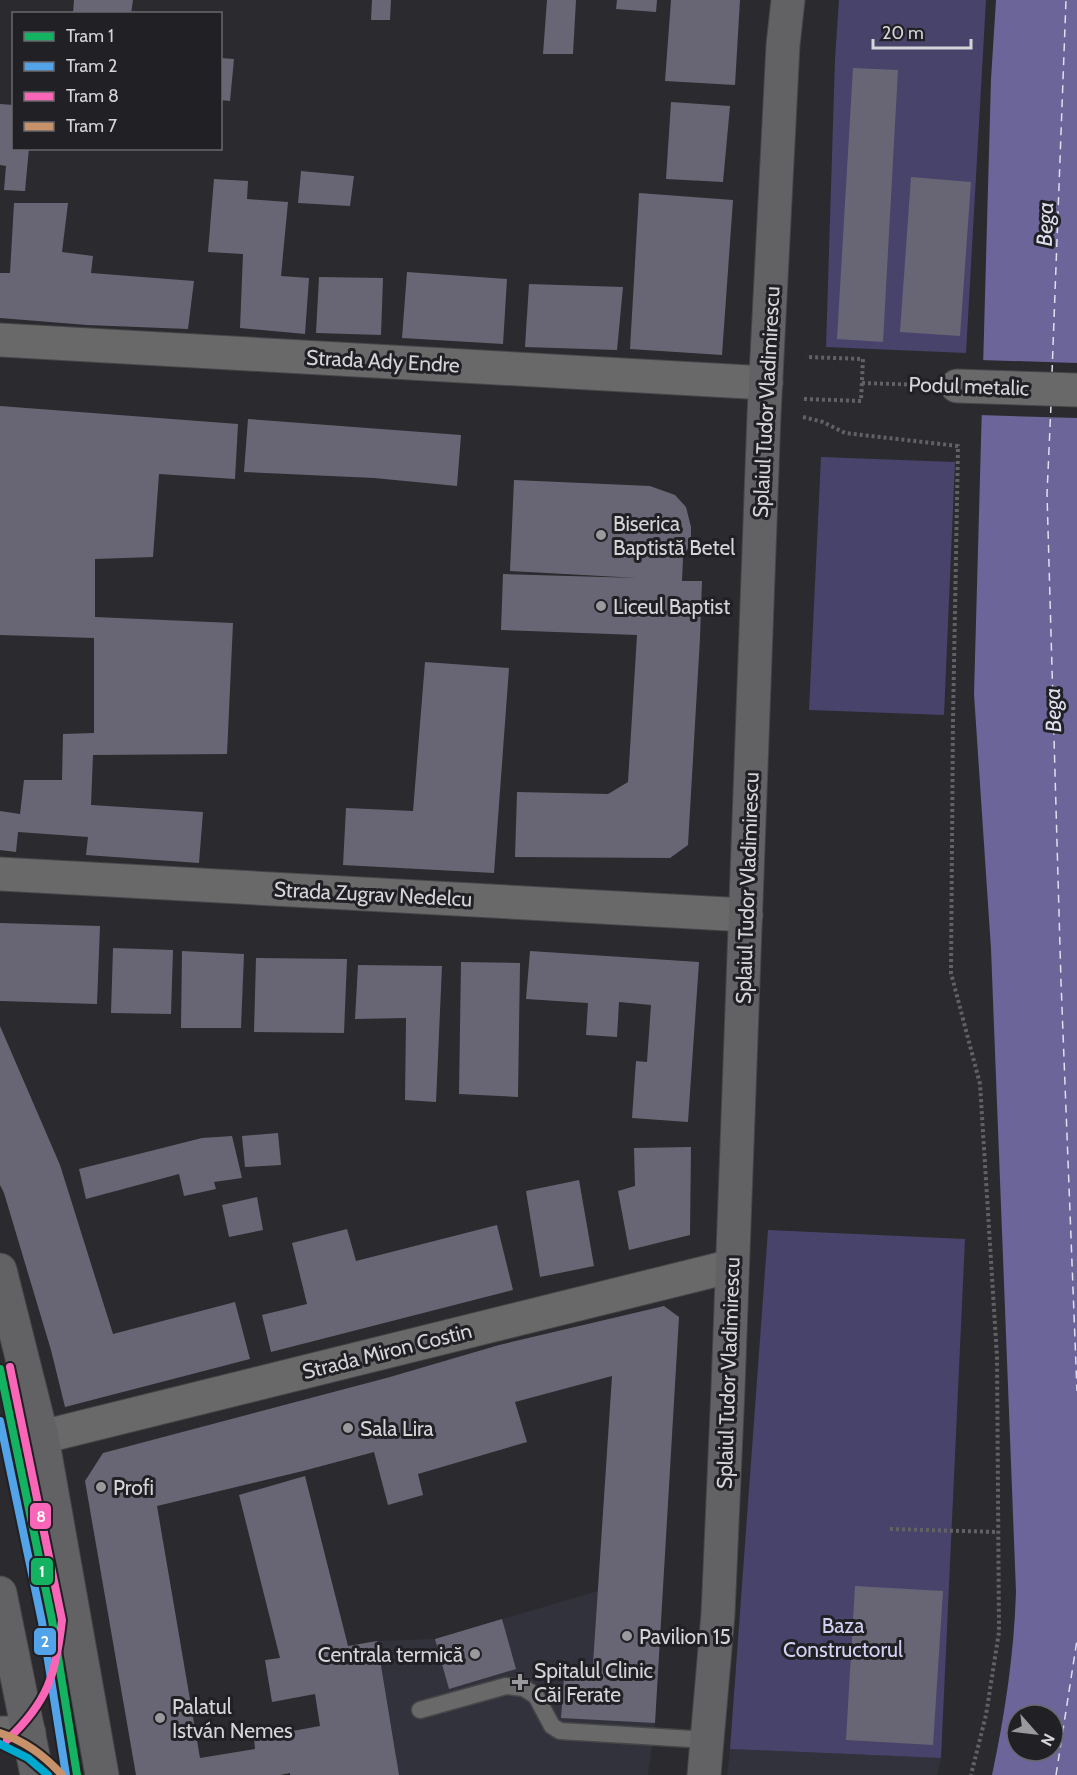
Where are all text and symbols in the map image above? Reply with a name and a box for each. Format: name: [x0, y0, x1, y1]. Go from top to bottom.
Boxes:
legend: [12, 12, 222, 150]
scale bar: [873, 12, 970, 50]
text: 20 m: [882, 22, 924, 44]
text: Tram 1: [66, 25, 114, 47]
text: Tram 2: [66, 55, 117, 77]
text: Tram 8: [66, 85, 119, 107]
text: Tram 7: [66, 115, 117, 137]
water label: Bega: [1031, 201, 1059, 247]
street label: Splaiul Tudor Vladimirescu: [747, 285, 785, 519]
street label: Strada Ady Endre: [306, 344, 461, 378]
street label: Podul metalic: [908, 371, 1030, 401]
place label: Biserica Baptistă Betel: [613, 511, 735, 560]
marker: Biserica Baptistă Betel: [594, 528, 608, 542]
place label: Liceul Baptist: [613, 594, 730, 619]
marker: Liceul Baptist: [594, 599, 608, 613]
water label: Bega: [1039, 687, 1067, 733]
street label: Splaiul Tudor Vladimirescu: [730, 772, 764, 1004]
street label: Strada Zugrav Nedelcu: [273, 876, 473, 912]
street label: Splaiul Tudor Vladimirescu: [711, 1257, 745, 1489]
street label: Strada Miron Costin: [300, 1318, 474, 1384]
place label: Sala Lira: [360, 1416, 434, 1441]
marker: Sala Lira: [341, 1421, 355, 1435]
place label: Profi: [113, 1475, 154, 1500]
marker: Profi: [94, 1480, 108, 1494]
line badge: 8: [29, 1502, 52, 1530]
text: 8: [36, 1507, 46, 1526]
line badge: 1: [30, 1557, 54, 1586]
text: 1: [39, 1562, 45, 1581]
park label: Baza Constructorul: [783, 1613, 903, 1662]
place label: Pavilion 15: [639, 1624, 731, 1649]
line badge: 2: [33, 1627, 57, 1656]
marker: Pavilion 15: [620, 1629, 634, 1643]
text: 2: [41, 1632, 49, 1651]
place label: Centrala termică: [318, 1642, 463, 1667]
marker: Centrala termică: [468, 1647, 482, 1661]
place label: Spitalul Clinic Căi Ferate: [534, 1658, 653, 1707]
marker: Spitalul Clinic Căi Ferate: [511, 1673, 529, 1691]
place label: Palatul István Nemes: [172, 1694, 293, 1743]
north arrow: [1005, 1703, 1065, 1763]
marker: Palatul István Nemes: [153, 1711, 167, 1725]
text: N: [1037, 1730, 1059, 1749]

